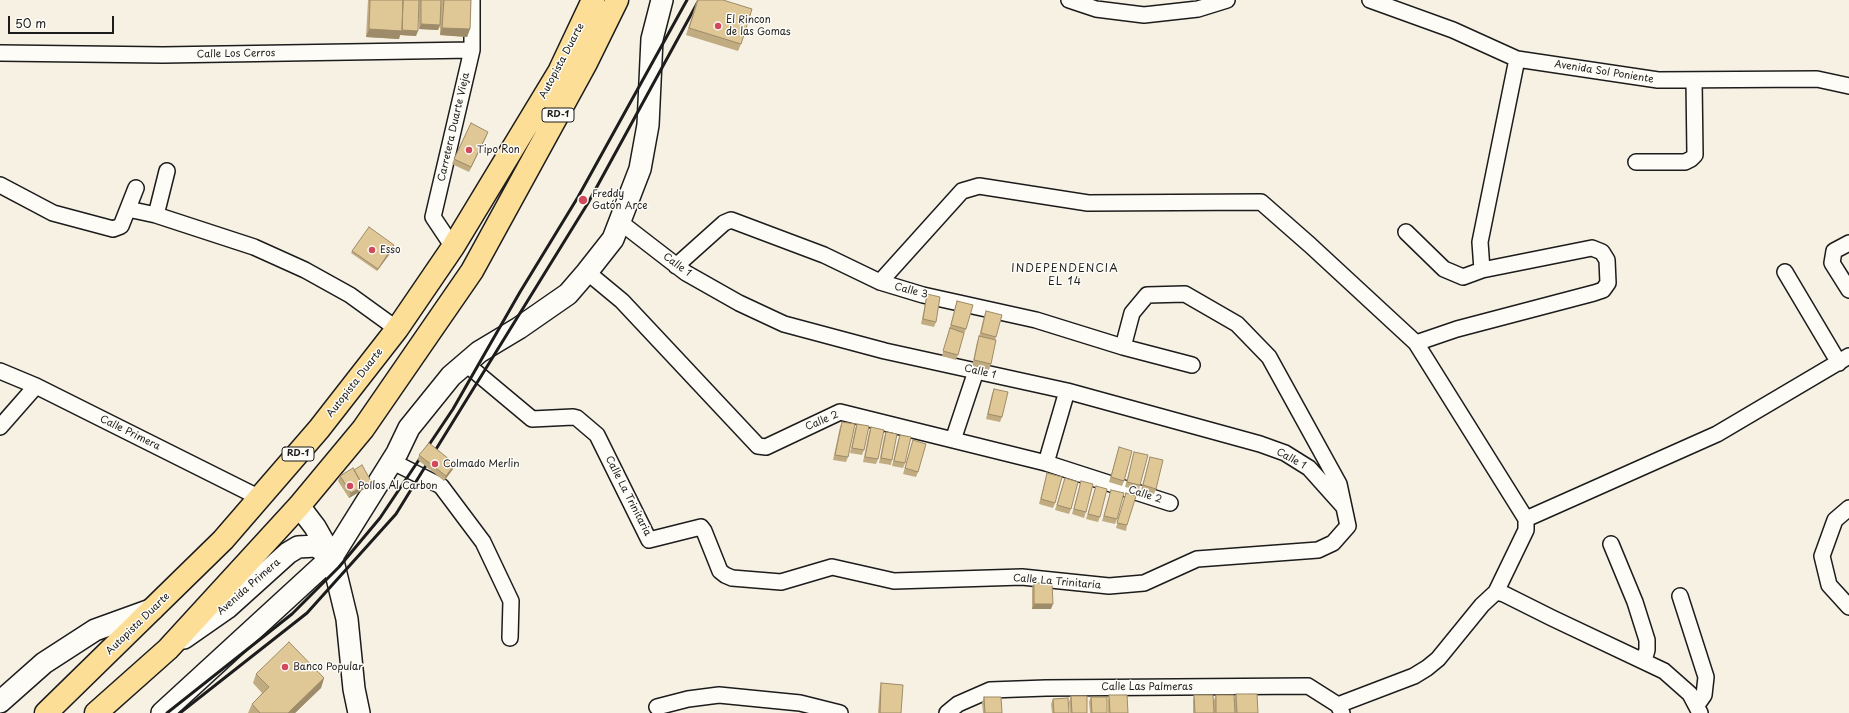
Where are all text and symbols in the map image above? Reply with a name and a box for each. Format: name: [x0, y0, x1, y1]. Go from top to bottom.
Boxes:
scale bar: [10, 8, 116, 34]
text: 50 m: [15, 14, 46, 32]
place label: El Rincon de las Gomas: [726, 14, 791, 38]
street label: Autopista Duarte: [537, 21, 587, 101]
marker: El Rincon de las Gomas: [713, 21, 723, 31]
street label: Calle Los Cerros: [197, 47, 275, 61]
street label: Avenida Sol Poniente: [1554, 58, 1654, 86]
street label: Carretera Duarte Vieja: [436, 71, 472, 183]
road number: RD-1: [542, 108, 574, 122]
place label: Tipo Ron: [477, 144, 520, 156]
marker: Tipo Ron: [464, 145, 474, 155]
place label: Freddy Gatón Arce: [592, 188, 648, 212]
marker: Freddy Gatón Arce: [577, 194, 589, 206]
place label: Esso: [380, 244, 401, 256]
marker: Esso: [367, 245, 377, 255]
street label: Calle 1: [660, 251, 694, 279]
district label: INDEPENDENCIA EL 14: [1011, 262, 1119, 288]
street label: Calle 3: [893, 281, 929, 301]
street label: Autopista Duarte: [324, 346, 386, 420]
street label: Calle 1: [963, 363, 997, 381]
street label: Calle 2: [804, 409, 840, 433]
street label: Calle Primera: [98, 413, 162, 453]
street label: Calle 1: [1274, 446, 1308, 472]
road number: RD-1: [282, 447, 314, 461]
street label: Calle La Trinitaria: [603, 454, 653, 538]
place label: Colmado Merlin: [443, 458, 520, 470]
marker: Colmado Merlin: [430, 459, 440, 469]
place label: Pollos Al Carbon: [358, 480, 438, 492]
marker: Pollos Al Carbon: [345, 481, 355, 491]
street label: Calle 2: [1127, 484, 1163, 506]
street label: Avenida Primera: [215, 556, 283, 618]
street label: Calle La Trinitaria: [1012, 572, 1102, 592]
street label: Autopista Duarte: [104, 591, 172, 657]
place label: Banco Popular: [293, 661, 363, 673]
marker: Banco Popular: [280, 662, 290, 672]
street label: Calle Las Palmeras: [1101, 681, 1193, 693]

